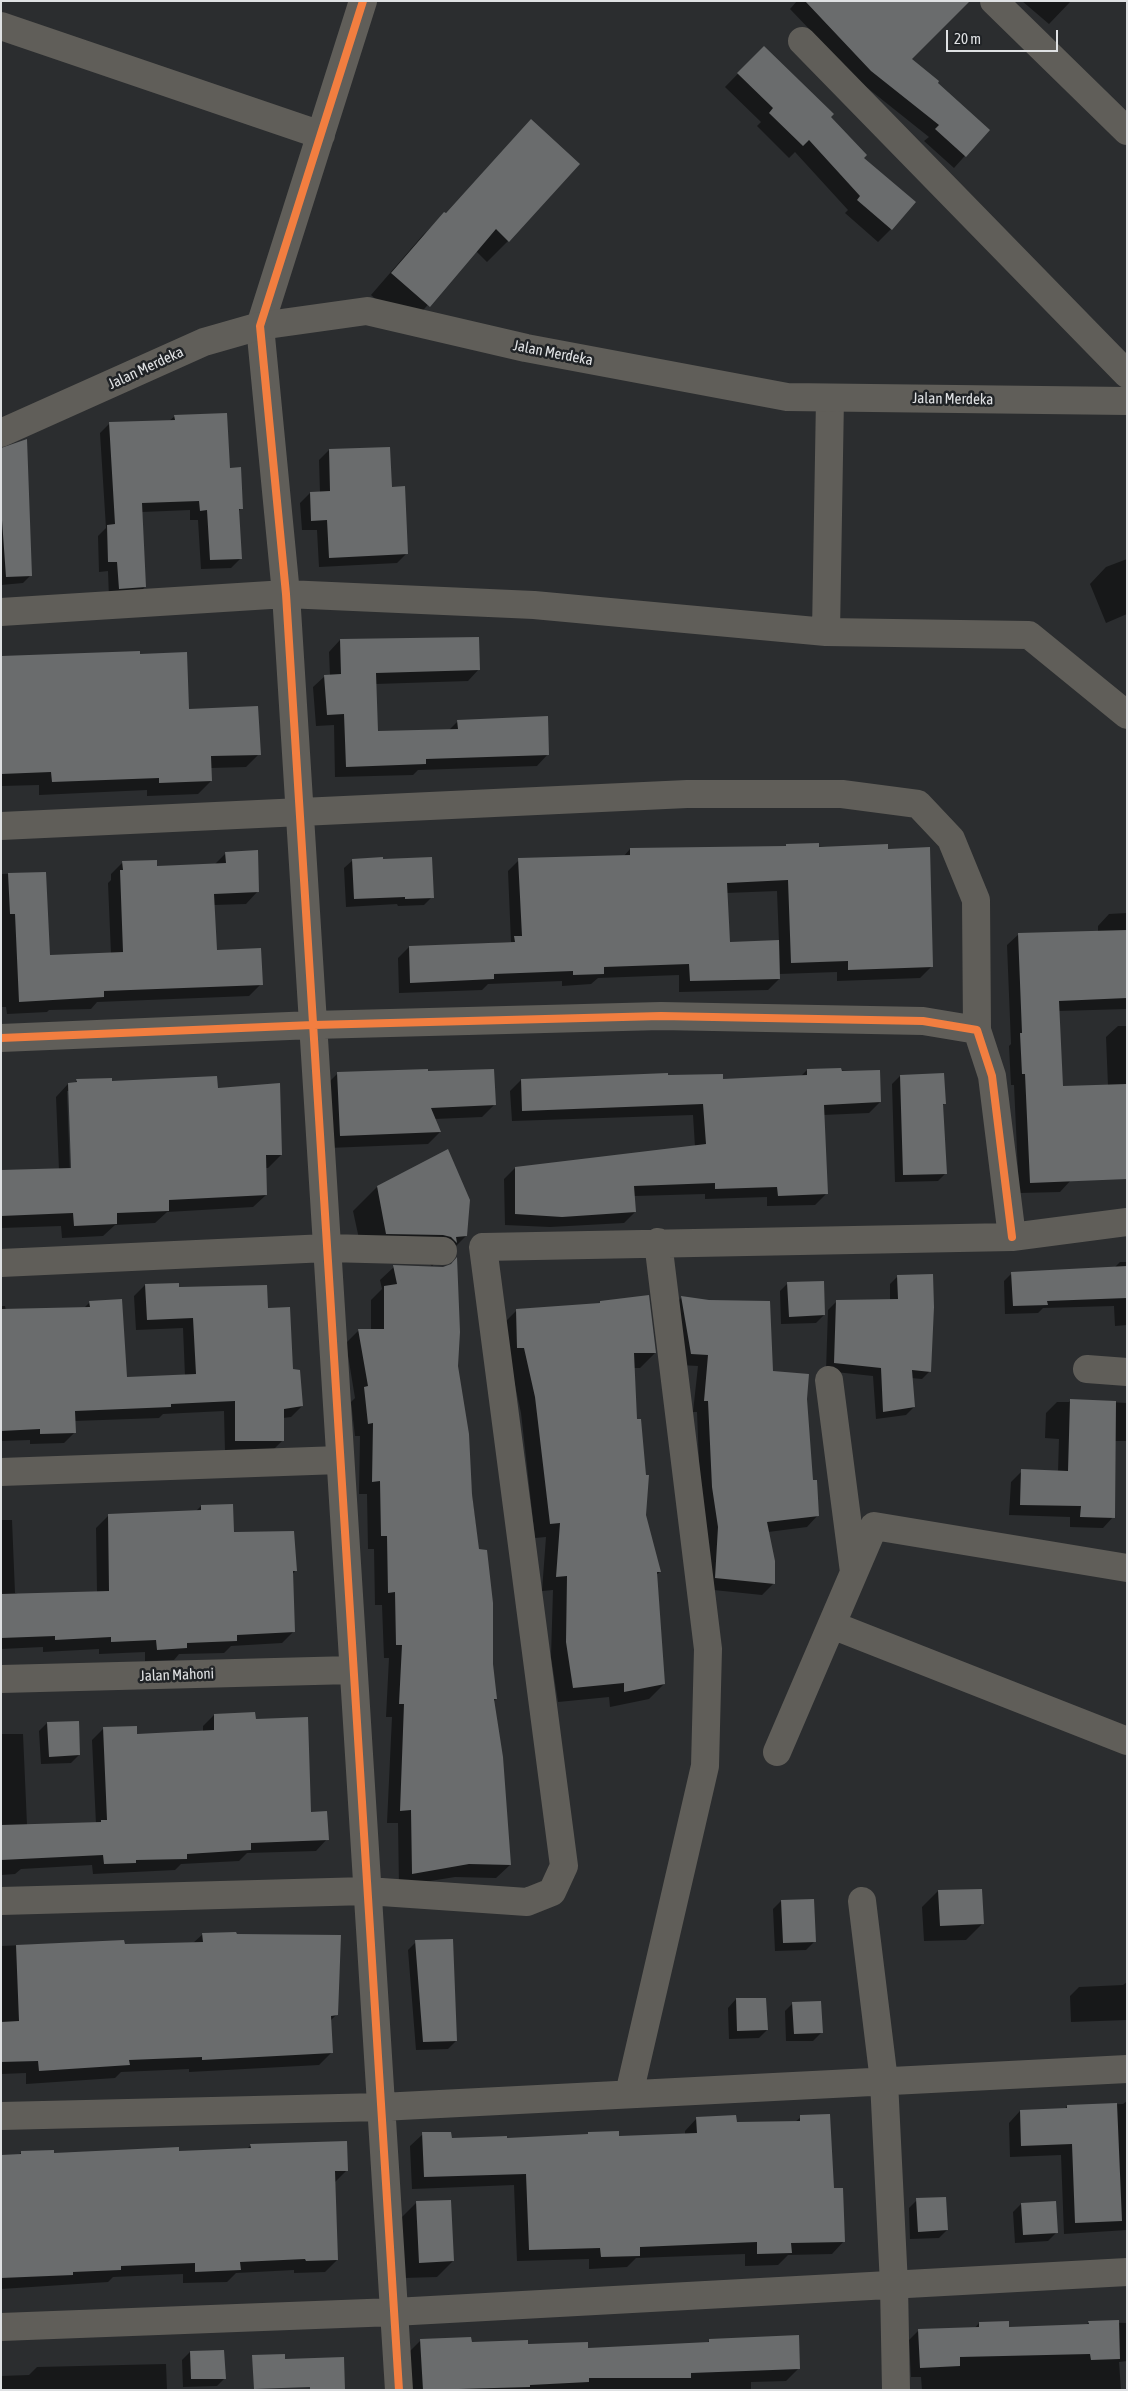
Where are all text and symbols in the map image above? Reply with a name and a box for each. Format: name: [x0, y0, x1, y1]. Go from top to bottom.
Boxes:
scale bar: [948, 20, 1060, 52]
text: 20 m: [954, 30, 981, 47]
street label: Jalan Merdeka: [512, 336, 594, 370]
street label: Jalan Merdeka: [106, 343, 186, 393]
street label: Jalan Merdeka: [912, 389, 994, 409]
street label: Jalan Mahoni: [140, 1665, 214, 1685]

